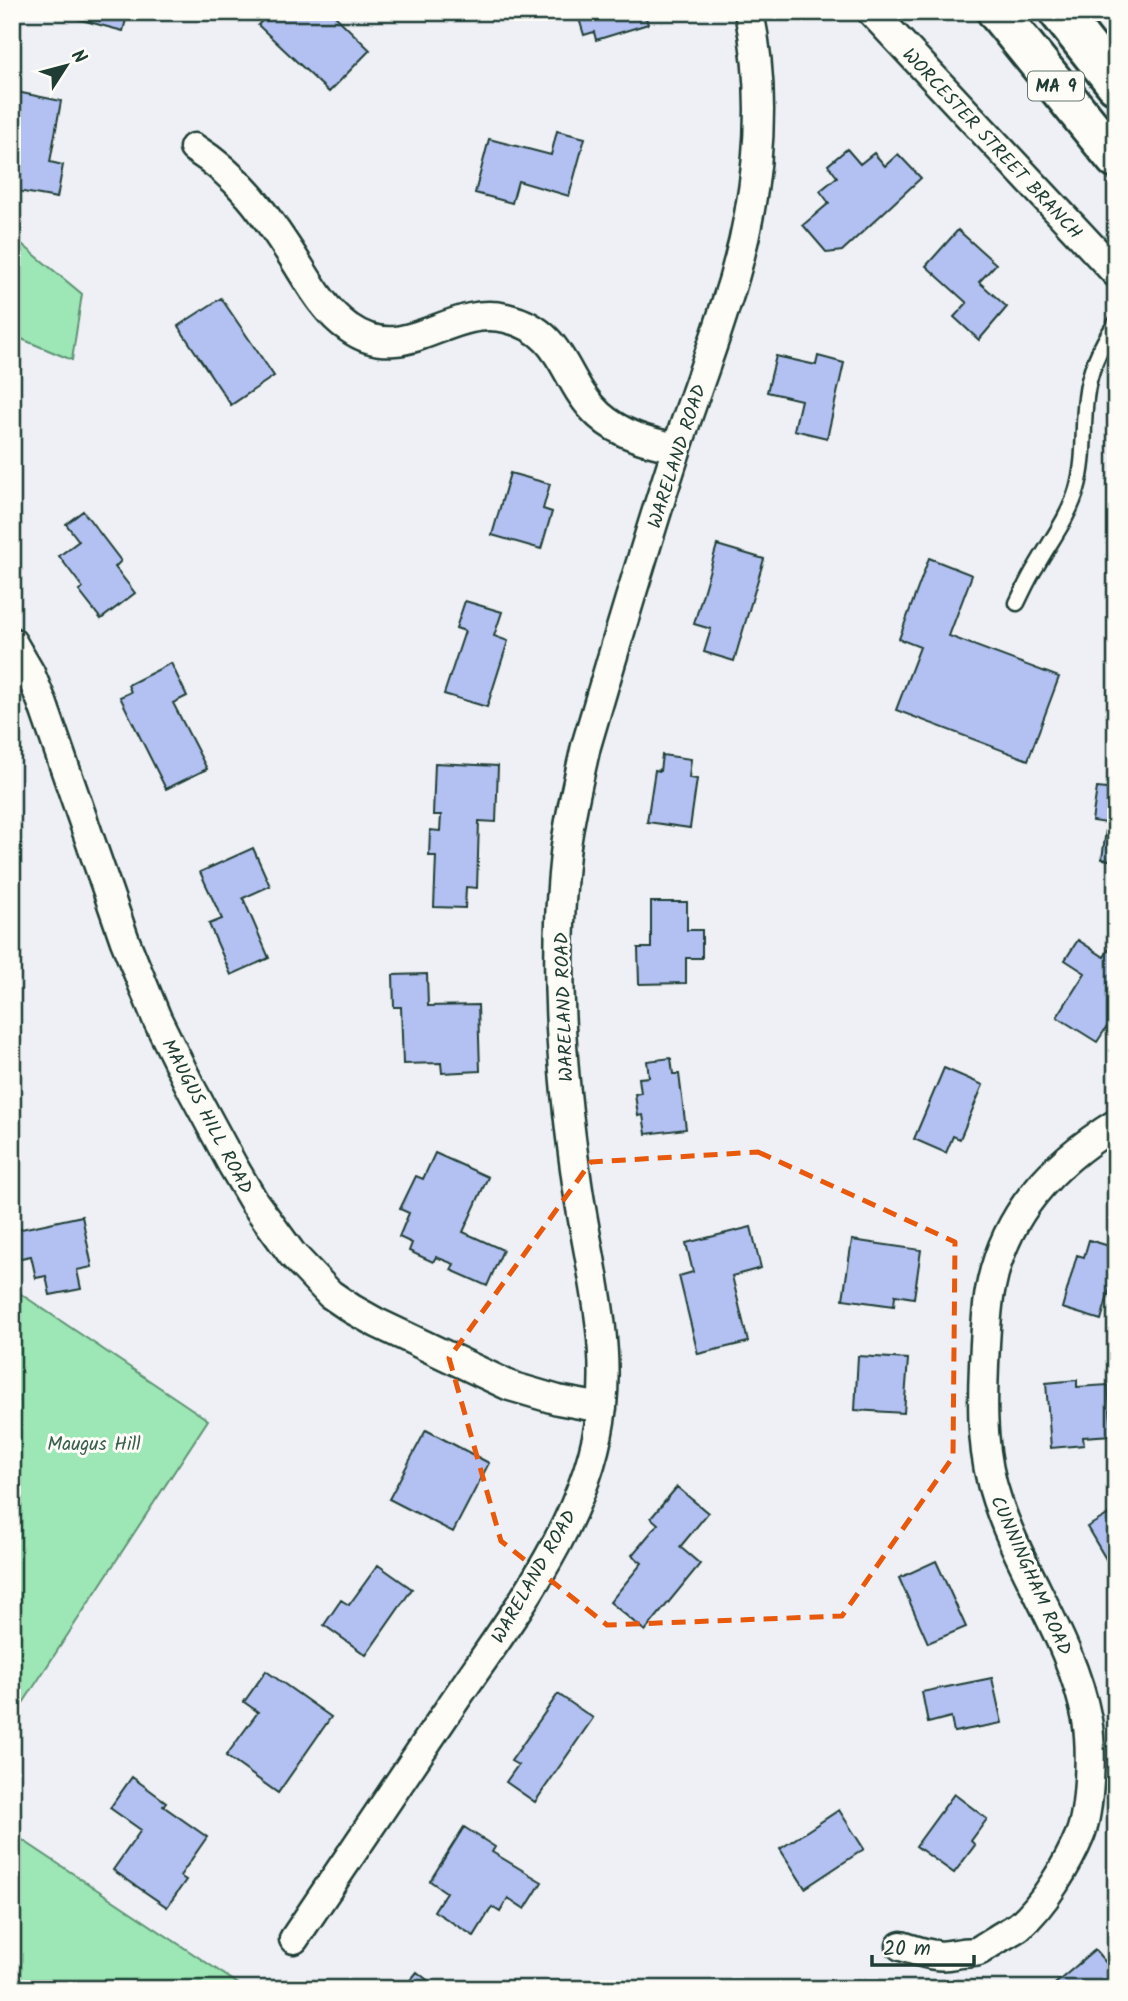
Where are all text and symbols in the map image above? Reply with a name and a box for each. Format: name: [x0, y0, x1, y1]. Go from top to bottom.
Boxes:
north arrow: [32, 32, 102, 102]
street label: WORCESTER STREET BRANCH: [894, 42, 1089, 247]
text: N: [62, 44, 94, 71]
road number: MA 9: [1028, 72, 1084, 100]
street label: WARELAND ROAD: [640, 381, 715, 533]
street label: WARELAND ROAD: [547, 932, 583, 1082]
street label: MAUGUS HILL ROAD: [153, 1034, 260, 1200]
park label: Maugus Hill: [47, 1430, 141, 1460]
street label: CUNNINGHAM ROAD: [981, 1491, 1079, 1661]
street label: WARELAND ROAD: [484, 1505, 585, 1649]
scale bar: [872, 1924, 974, 1968]
text: 20 m: [883, 1933, 931, 1966]

